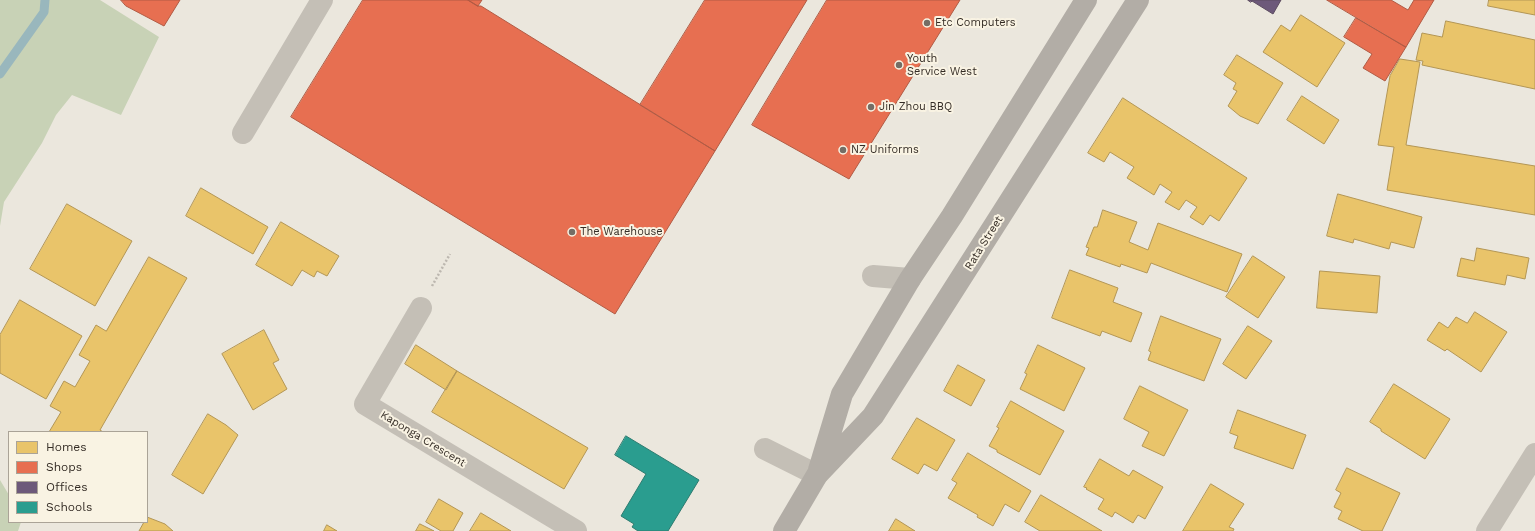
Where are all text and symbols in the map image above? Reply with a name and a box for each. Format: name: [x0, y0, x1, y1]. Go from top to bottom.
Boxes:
place label: Etc Computers: [935, 16, 1016, 30]
marker: Etc Computers: [922, 18, 932, 28]
place label: Youth Service West: [907, 52, 977, 78]
marker: Youth Service West: [894, 60, 904, 70]
place label: Jin Zhou BBQ: [879, 100, 952, 114]
marker: Jin Zhou BBQ: [866, 102, 876, 112]
place label: NZ Uniforms: [851, 143, 919, 157]
marker: NZ Uniforms: [838, 145, 848, 155]
street label: Rata Street: [962, 214, 1006, 272]
place label: The Warehouse: [580, 225, 663, 239]
marker: The Warehouse: [567, 227, 577, 237]
street label: Kaponga Crescent: [378, 408, 468, 470]
legend: [8, 431, 148, 523]
text: Homes: [46, 440, 87, 454]
text: Shops: [46, 460, 82, 474]
text: Offices: [46, 480, 88, 494]
text: Schools: [46, 500, 92, 514]

